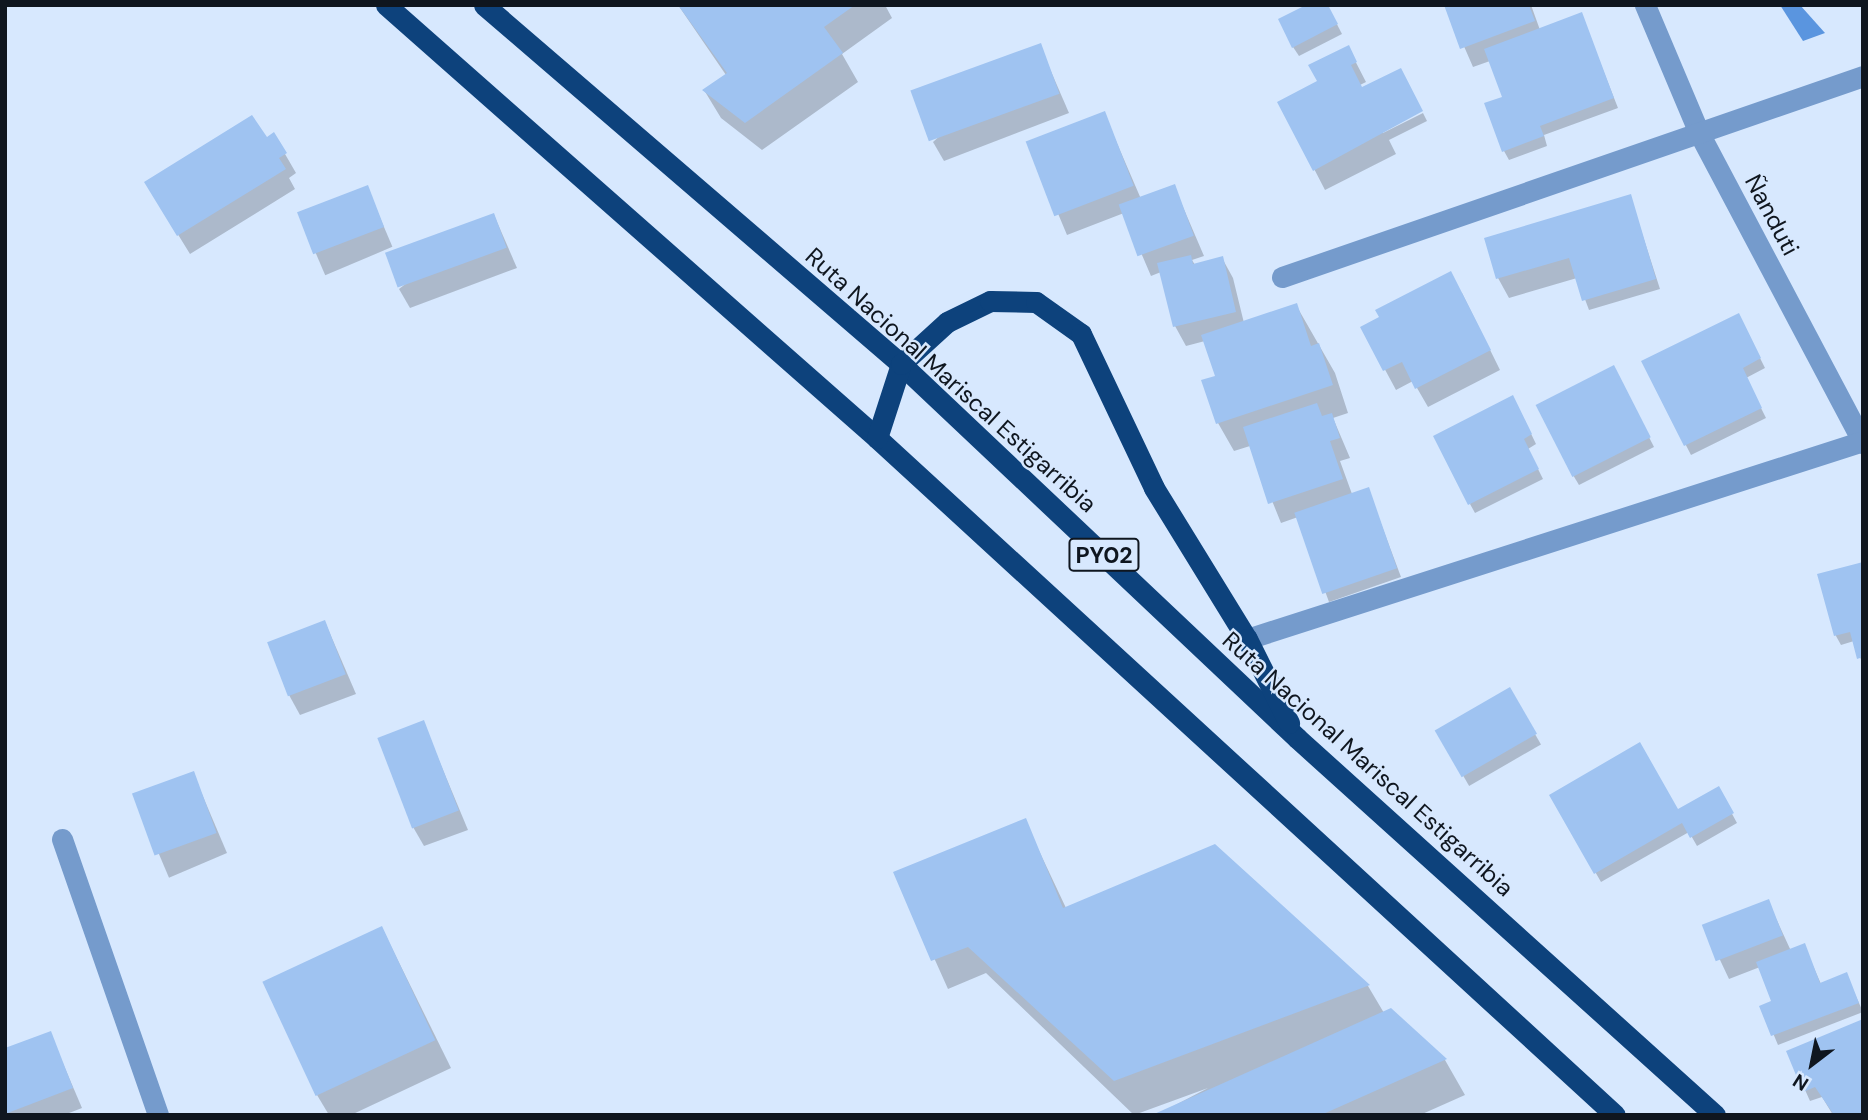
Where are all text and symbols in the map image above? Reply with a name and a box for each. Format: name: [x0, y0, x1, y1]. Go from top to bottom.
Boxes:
street label: Ñanduti: [1739, 170, 1805, 260]
street label: Ruta Nacional Mariscal Estigarribia: [800, 242, 1102, 518]
road number: PY02: [1067, 536, 1141, 575]
street label: Ruta Nacional Mariscal Estigarribia: [1217, 626, 1519, 902]
north arrow: [1777, 1029, 1847, 1099]
text: N: [1788, 1068, 1813, 1097]

